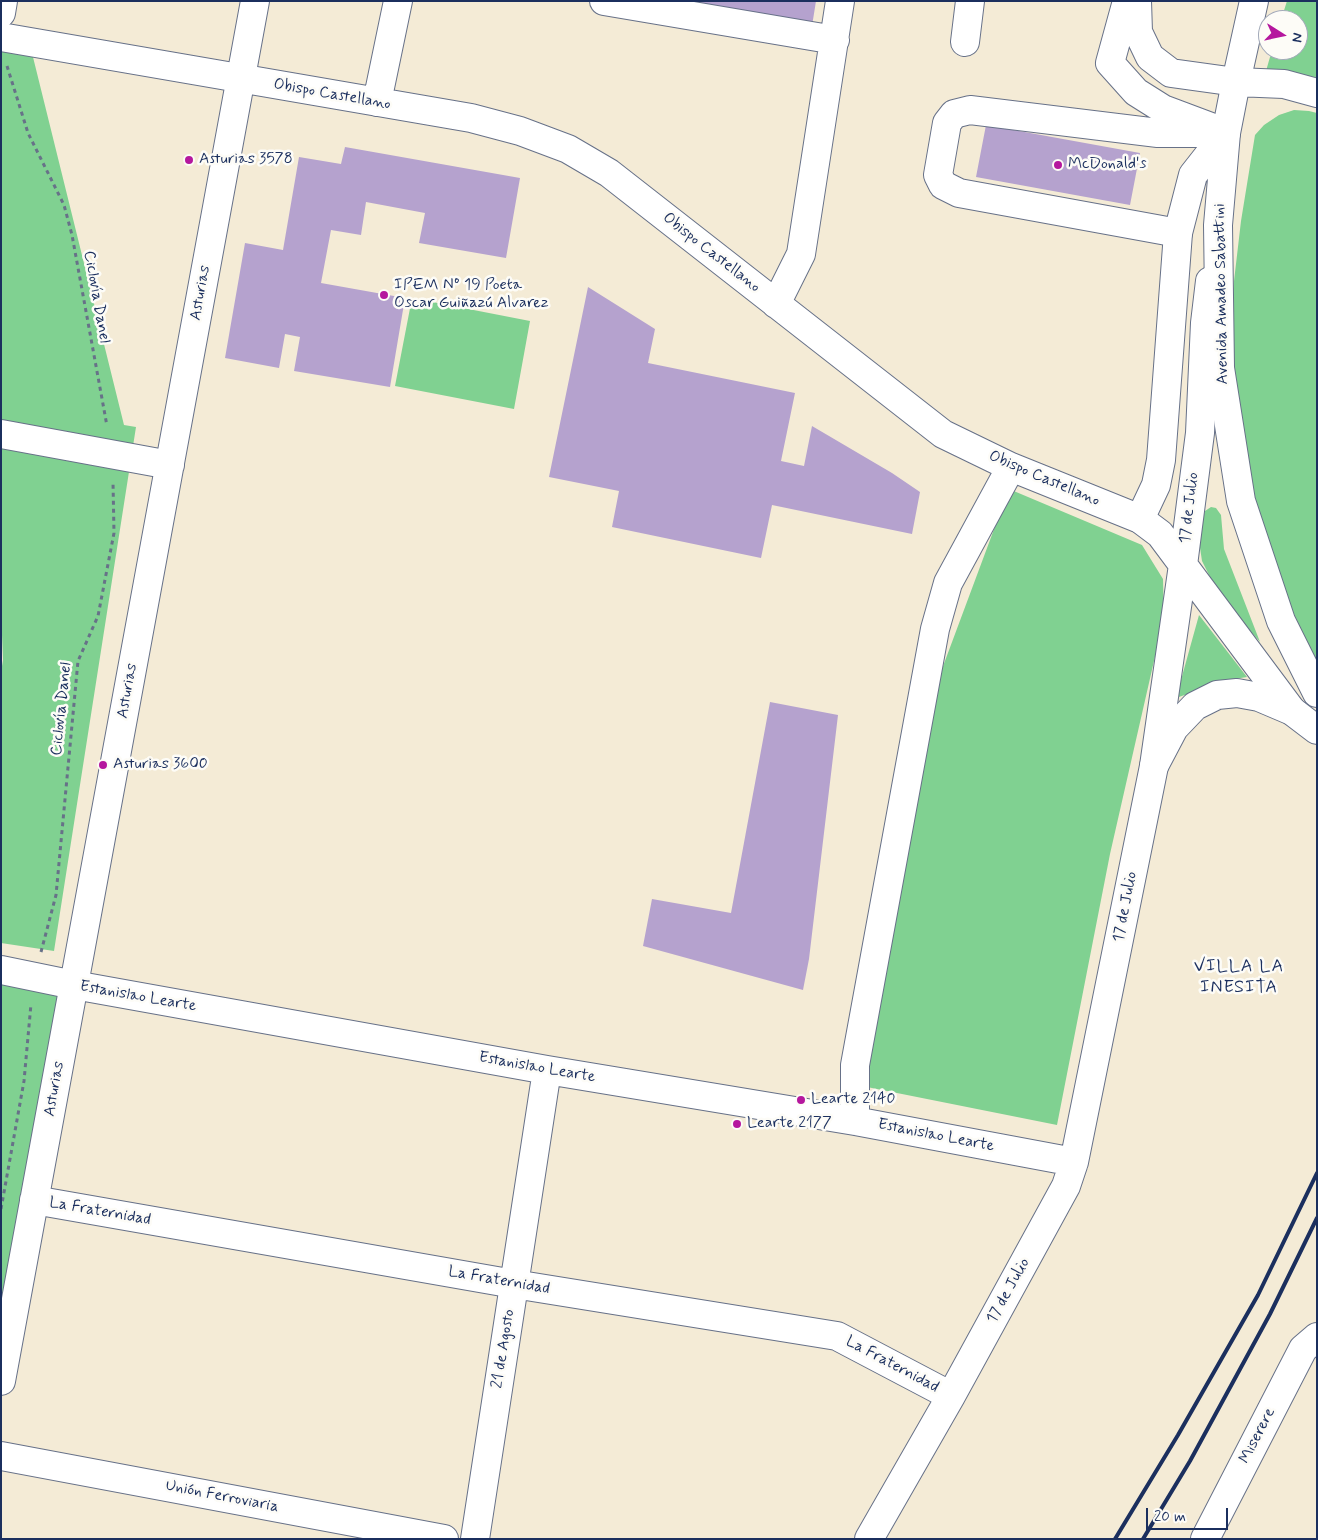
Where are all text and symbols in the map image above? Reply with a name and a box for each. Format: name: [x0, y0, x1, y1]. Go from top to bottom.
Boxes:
north arrow: [1258, 10, 1308, 60]
text: N: [1287, 31, 1306, 44]
street label: Obispo Castellano: [272, 75, 392, 115]
place label: Asturias 3578: [199, 150, 293, 170]
marker: Asturias 3578: [183, 154, 195, 166]
place label: McDonald's: [1068, 155, 1147, 175]
marker: McDonald's: [1052, 159, 1064, 171]
street label: Avenida Amadeo Sabattini: [1211, 203, 1233, 385]
street label: Obispo Castellano: [658, 209, 764, 297]
street label: Ciclovía Danel: [78, 249, 114, 345]
street label: Asturias: [187, 264, 215, 322]
place label: IPEM Nº 19 Poeta Oscar Guiñazú Alvarez: [394, 276, 549, 314]
marker: IPEM Nº 19 Poeta Oscar Guiñazú Alvarez: [378, 289, 390, 301]
street label: Obispo Castellano: [986, 447, 1102, 511]
street label: 17 de Julio: [1176, 471, 1204, 545]
street label: Ciclovía Danel: [48, 661, 76, 757]
street label: Asturias: [114, 662, 142, 720]
place label: Asturias 3600: [113, 755, 208, 775]
marker: Asturias 3600: [97, 759, 109, 771]
street label: 17 de Julio: [1110, 870, 1142, 944]
district label: VILLA LA INESITA: [1194, 956, 1284, 999]
street label: Estanislao Learte: [78, 977, 198, 1017]
street label: Estanislao Learte: [477, 1048, 597, 1088]
street label: Asturias: [41, 1060, 69, 1118]
place label: Learte 2140: [811, 1090, 895, 1110]
marker: Learte 2140: [795, 1094, 807, 1106]
place label: Learte 2177: [747, 1114, 832, 1134]
street label: Estanislao Learte: [876, 1115, 996, 1157]
marker: Learte 2177: [731, 1118, 743, 1130]
street label: La Fraternidad: [48, 1194, 152, 1230]
street label: 17 de Julio: [983, 1255, 1035, 1327]
street label: La Fraternidad: [447, 1263, 551, 1299]
street label: 21 de Agosto: [488, 1308, 520, 1390]
street label: La Fraternidad: [842, 1332, 942, 1398]
street label: Miserere: [1236, 1405, 1280, 1467]
street label: Unión Ferroviaria: [164, 1477, 280, 1517]
scale bar: [1148, 1498, 1230, 1530]
text: 20 m: [1154, 1507, 1186, 1527]

